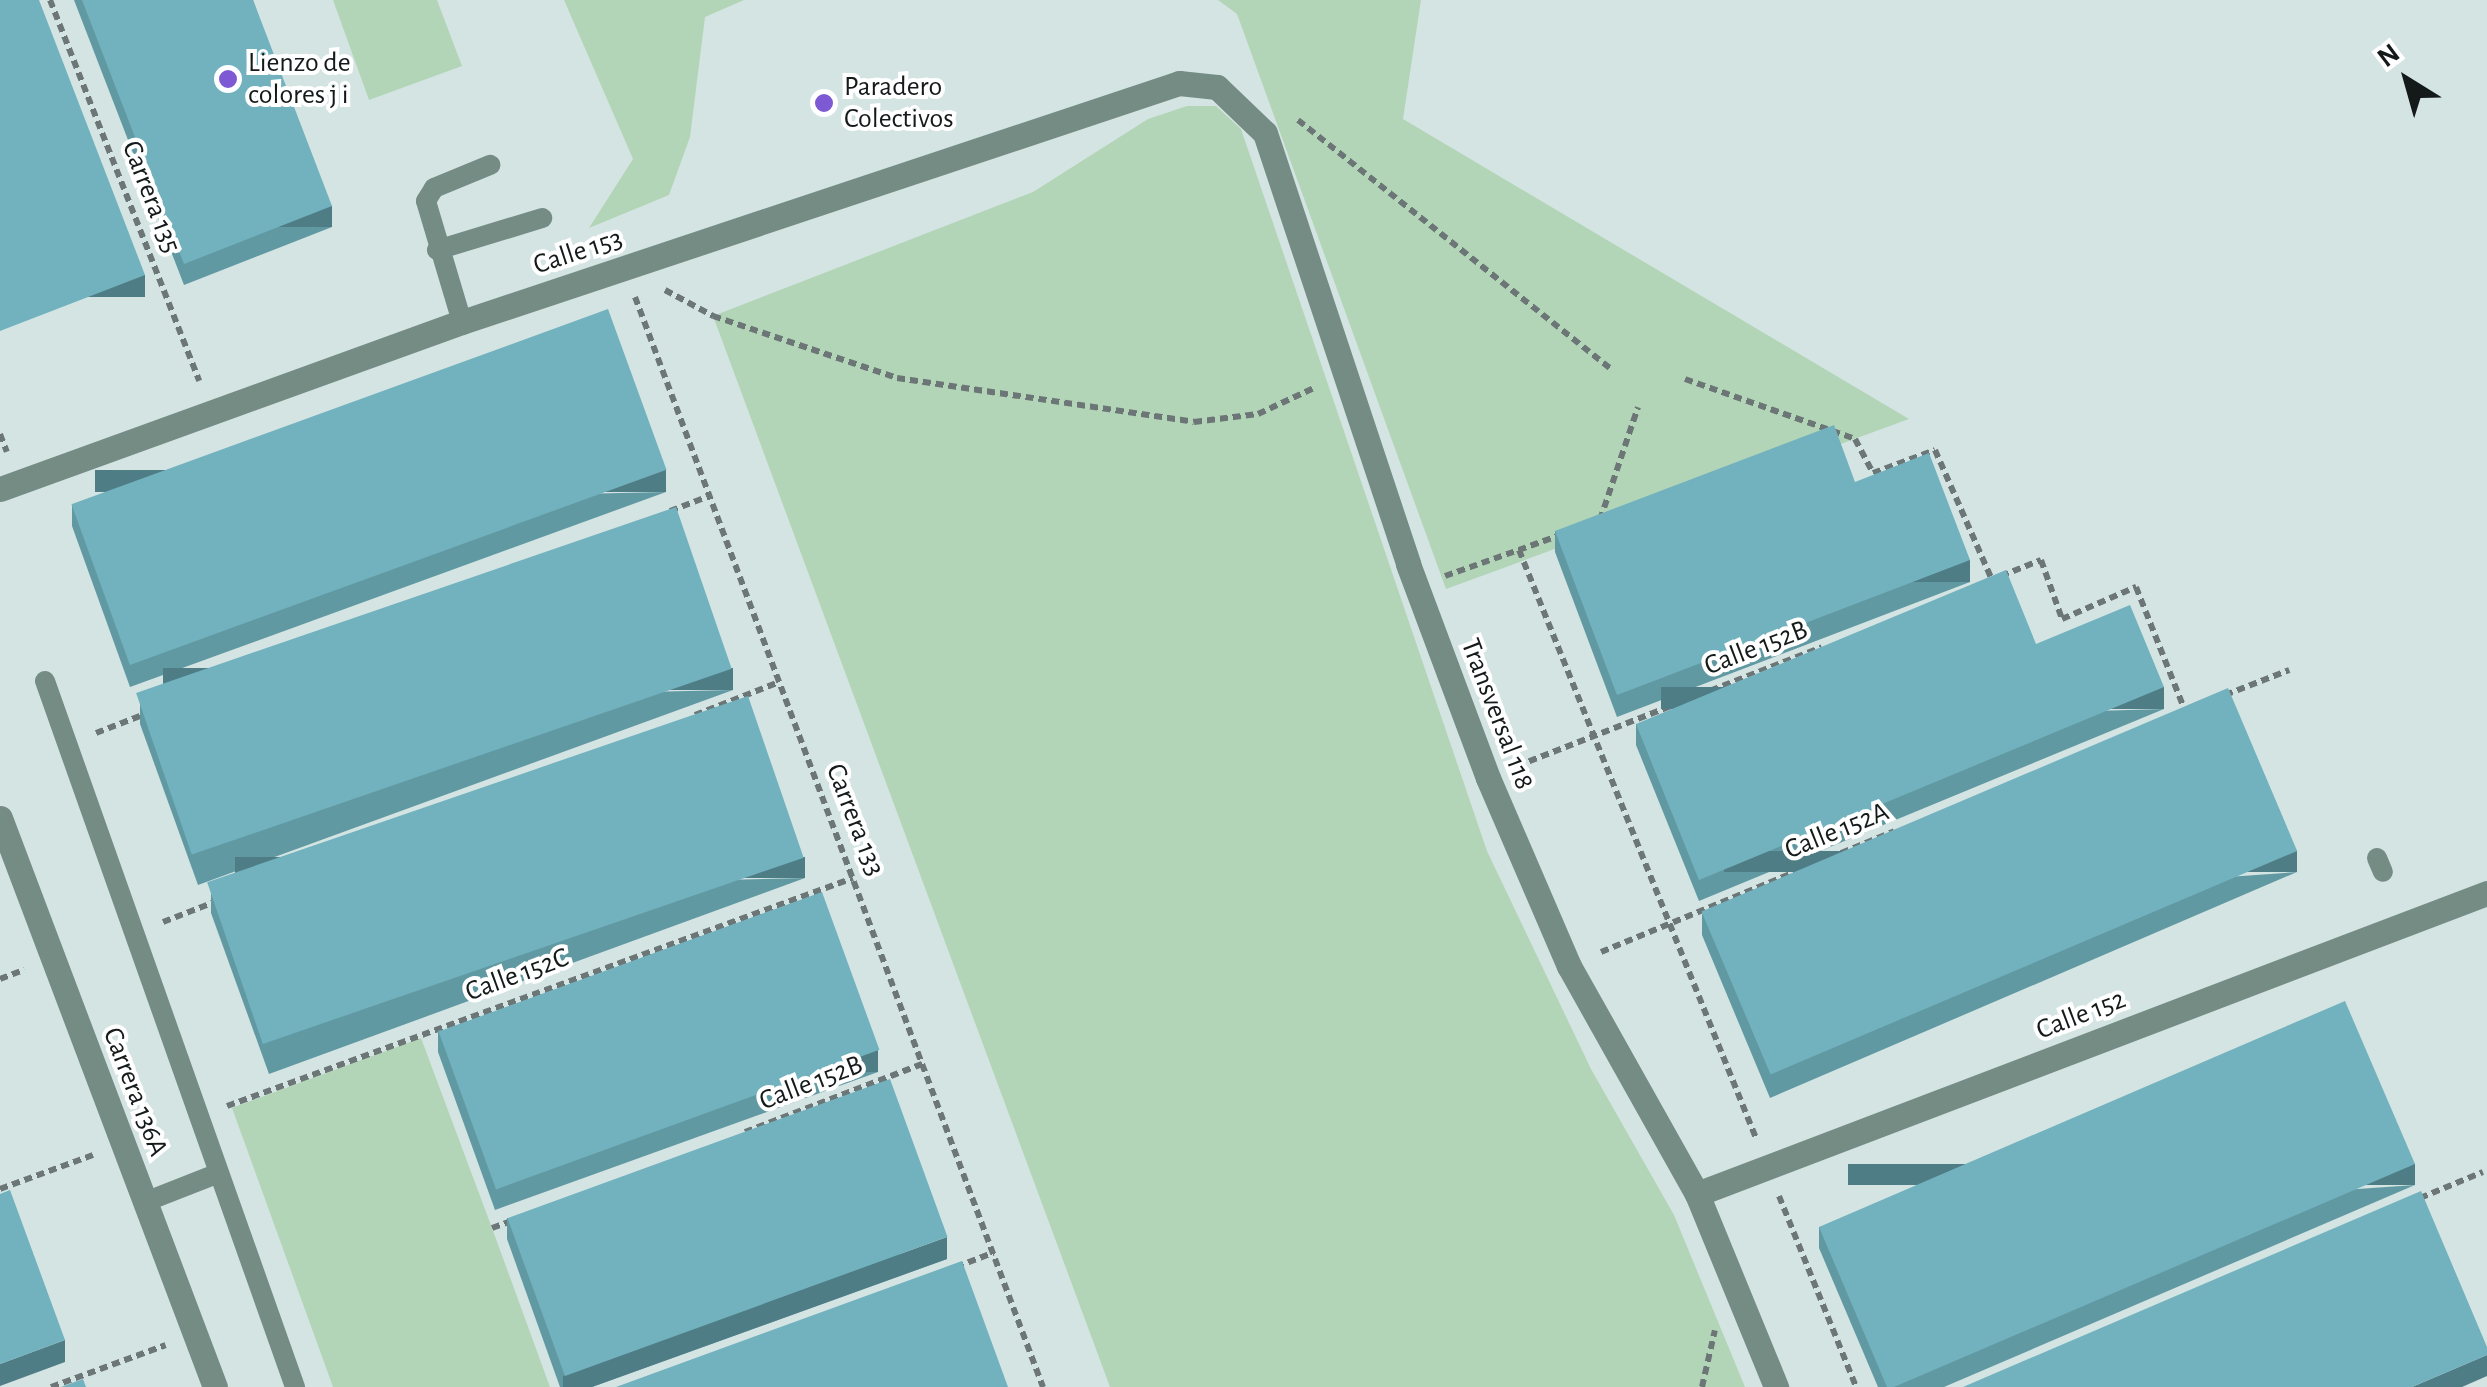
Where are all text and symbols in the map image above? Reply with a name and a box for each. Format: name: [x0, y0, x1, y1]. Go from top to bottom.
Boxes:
north arrow: [2357, 30, 2457, 130]
text: N: [2373, 39, 2405, 73]
place label: Lienzo de colores j i: [248, 46, 351, 112]
marker: Lienzo de colores j i: [217, 68, 239, 90]
place label: Paradero Colectivos: [844, 70, 954, 136]
marker: Paradero Colectivos: [813, 92, 835, 114]
street label: Carrera 135: [114, 136, 188, 258]
street label: Calle 153: [529, 222, 627, 282]
street label: Calle 152B: [1700, 613, 1812, 683]
street label: Transversal 118: [1453, 634, 1541, 794]
street label: Carrera 133: [818, 759, 892, 881]
street label: Calle 152A: [1780, 795, 1894, 867]
street label: Calle 152C: [461, 941, 573, 1009]
street label: Calle 152: [2032, 983, 2130, 1047]
street label: Carrera 136A: [95, 1023, 175, 1161]
street label: Calle 152B: [755, 1048, 867, 1118]

